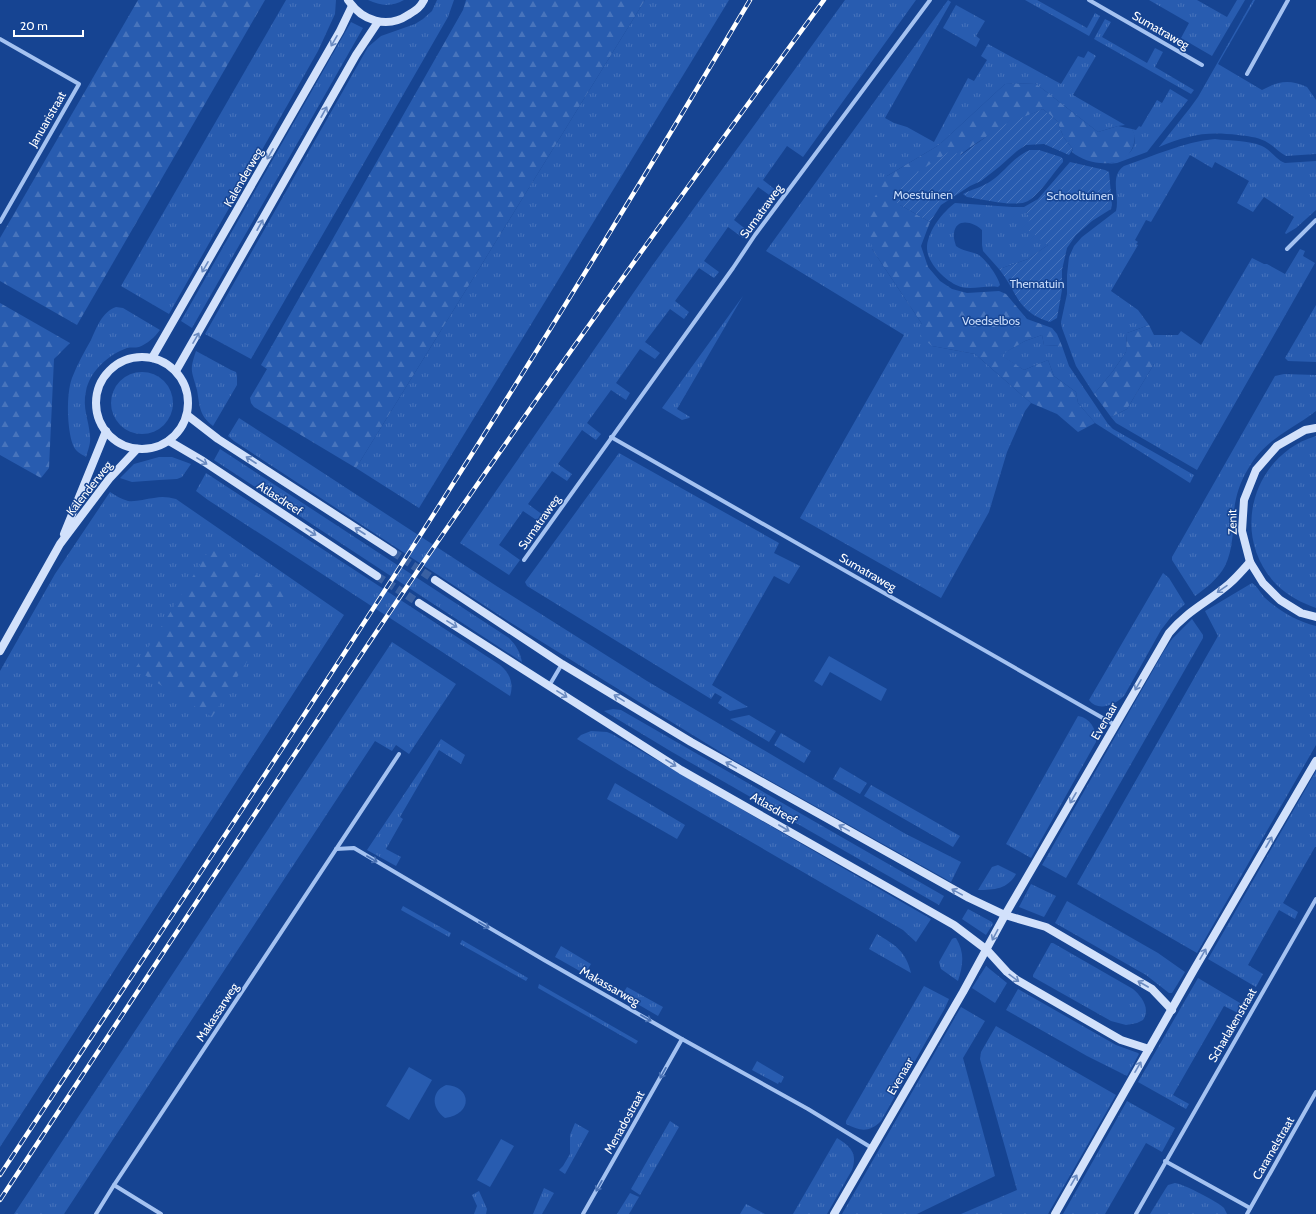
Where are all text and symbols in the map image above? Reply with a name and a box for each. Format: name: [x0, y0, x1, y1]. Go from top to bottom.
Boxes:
street label: Sumatraweg: [1130, 8, 1193, 53]
scale bar: [14, 12, 83, 38]
text: 20 m: [20, 18, 48, 33]
one-way arrow: [330, 35, 338, 47]
street label: Januaristraat: [25, 88, 69, 150]
one-way arrow: [321, 106, 328, 118]
street label: Kalenderweg: [220, 144, 266, 209]
one-way arrow: [265, 148, 273, 160]
street label: Sumatraweg: [736, 180, 786, 241]
park label: Moestuinen: [893, 187, 953, 202]
park label: Schooltuinen: [1046, 188, 1114, 203]
one-way arrow: [257, 219, 264, 231]
one-way arrow: [200, 261, 208, 273]
park label: Thematuin: [1010, 276, 1065, 291]
park label: Voedselbos: [962, 313, 1020, 328]
one-way arrow: [192, 332, 200, 344]
one-way arrow: [245, 456, 257, 464]
street label: Kalenderweg: [63, 457, 116, 518]
one-way arrow: [197, 457, 208, 465]
street label: Atlasdreef: [254, 478, 306, 518]
street label: Sumatraweg: [515, 491, 564, 552]
street label: Zenit: [1224, 509, 1240, 535]
one-way arrow: [355, 527, 366, 535]
one-way arrow: [305, 529, 317, 537]
street label: Sumatraweg: [837, 550, 900, 595]
one-way arrow: [1217, 585, 1228, 593]
one-way arrow: [446, 620, 457, 628]
one-way arrow: [1134, 679, 1142, 691]
one-way arrow: [556, 690, 568, 698]
one-way arrow: [613, 694, 625, 702]
street label: Evenaar: [1087, 700, 1121, 742]
one-way arrow: [665, 760, 677, 768]
one-way arrow: [725, 760, 737, 768]
street label: Atlasdreef: [748, 789, 800, 827]
one-way arrow: [1069, 792, 1077, 804]
one-way arrow: [838, 824, 850, 832]
one-way arrow: [778, 825, 790, 833]
one-way arrow: [1265, 836, 1273, 848]
one-way arrow: [366, 856, 378, 864]
one-way arrow: [952, 888, 964, 896]
one-way arrow: [478, 921, 490, 929]
one-way arrow: [990, 929, 998, 941]
one-way arrow: [1199, 949, 1207, 960]
street label: Makassarweg: [577, 963, 644, 1010]
one-way arrow: [1008, 974, 1019, 982]
street label: Makassarweg: [193, 979, 242, 1044]
one-way arrow: [1137, 979, 1149, 987]
street label: Scharlakenstraat: [1205, 985, 1259, 1065]
one-way arrow: [639, 1014, 651, 1022]
street label: Evenaar: [883, 1055, 917, 1097]
one-way arrow: [1135, 1061, 1143, 1073]
one-way arrow: [658, 1067, 666, 1079]
street label: Menadostraat: [601, 1088, 647, 1156]
street label: Caramelstraat: [1249, 1114, 1297, 1182]
one-way arrow: [1071, 1174, 1079, 1186]
one-way arrow: [594, 1180, 602, 1192]

